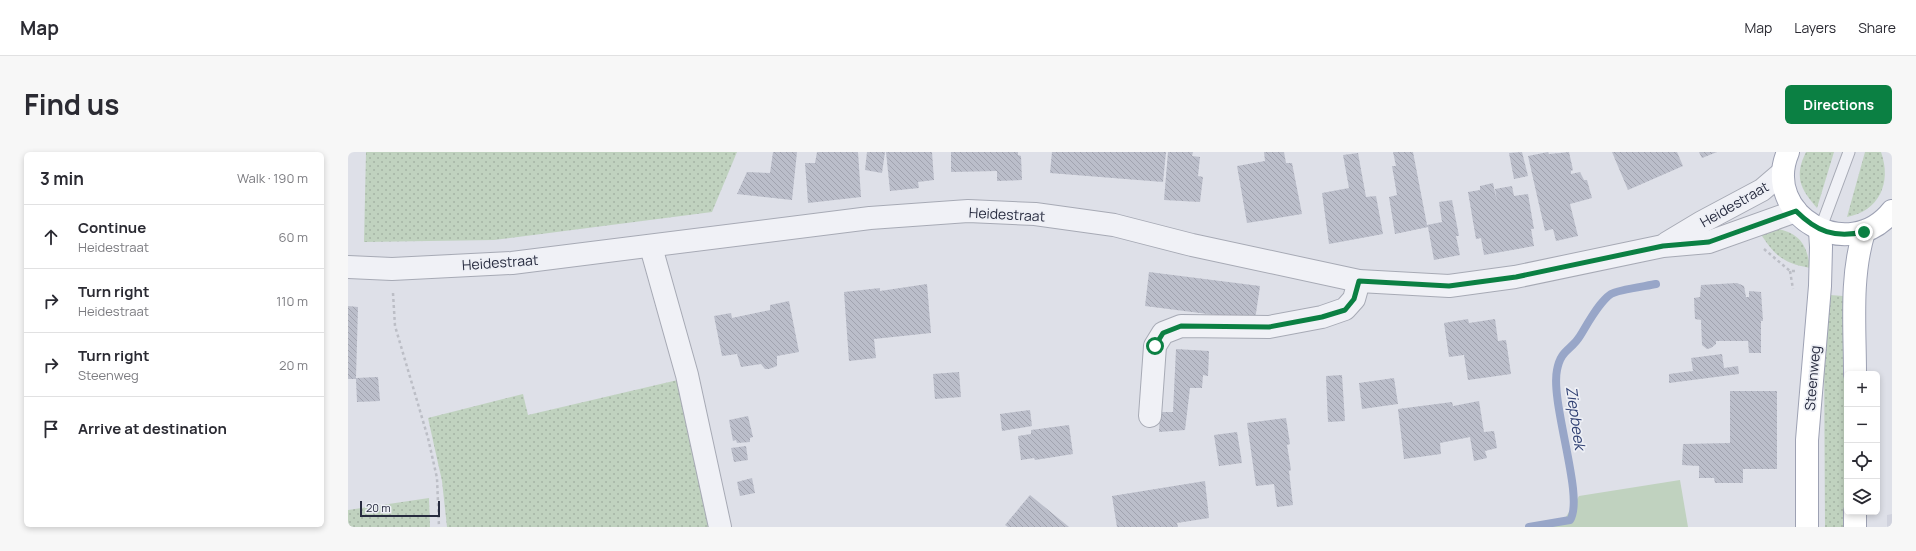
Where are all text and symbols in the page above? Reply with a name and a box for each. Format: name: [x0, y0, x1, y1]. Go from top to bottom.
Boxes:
text: Map: [20, 15, 59, 41]
text: Map: [1744, 18, 1772, 37]
text: Layers: [1794, 18, 1836, 37]
text: Share: [1858, 18, 1896, 37]
text: Find us: [24, 85, 119, 123]
button: Directions: [1785, 85, 1892, 124]
text: 3 min: [40, 167, 84, 190]
text: Walk · 190 m: [237, 169, 308, 187]
street label: Heidestraat: [1696, 176, 1772, 231]
street label: Heidestraat: [968, 203, 1046, 226]
text: Continue: [78, 217, 146, 238]
route end: [1855, 223, 1873, 241]
icon: ahead: [40, 226, 62, 248]
text: 60 m: [278, 228, 308, 246]
text: Heidestraat: [78, 238, 149, 256]
street label: Heidestraat: [461, 250, 539, 274]
text: Turn right: [78, 281, 149, 302]
icon: right: [40, 290, 62, 312]
text: 110 m: [276, 292, 308, 310]
text: Heidestraat: [78, 302, 149, 320]
route start: [1146, 337, 1164, 355]
text: Turn right: [78, 345, 149, 366]
street label: Steenweg: [1800, 345, 1824, 411]
icon: right: [40, 354, 62, 376]
text: 20 m: [279, 356, 308, 374]
text: Steenweg: [78, 366, 139, 384]
map controls: [1844, 371, 1880, 515]
button: +: [1844, 371, 1880, 407]
water label: Ziepbeek: [1561, 385, 1591, 454]
button: −: [1844, 407, 1880, 443]
icon: arrive: [40, 418, 62, 440]
text: Arrive at destination: [78, 418, 227, 439]
button: locate: [1844, 443, 1880, 479]
button: layers: [1844, 479, 1880, 515]
scale bar: [360, 499, 440, 518]
text: 20 m: [366, 500, 391, 515]

